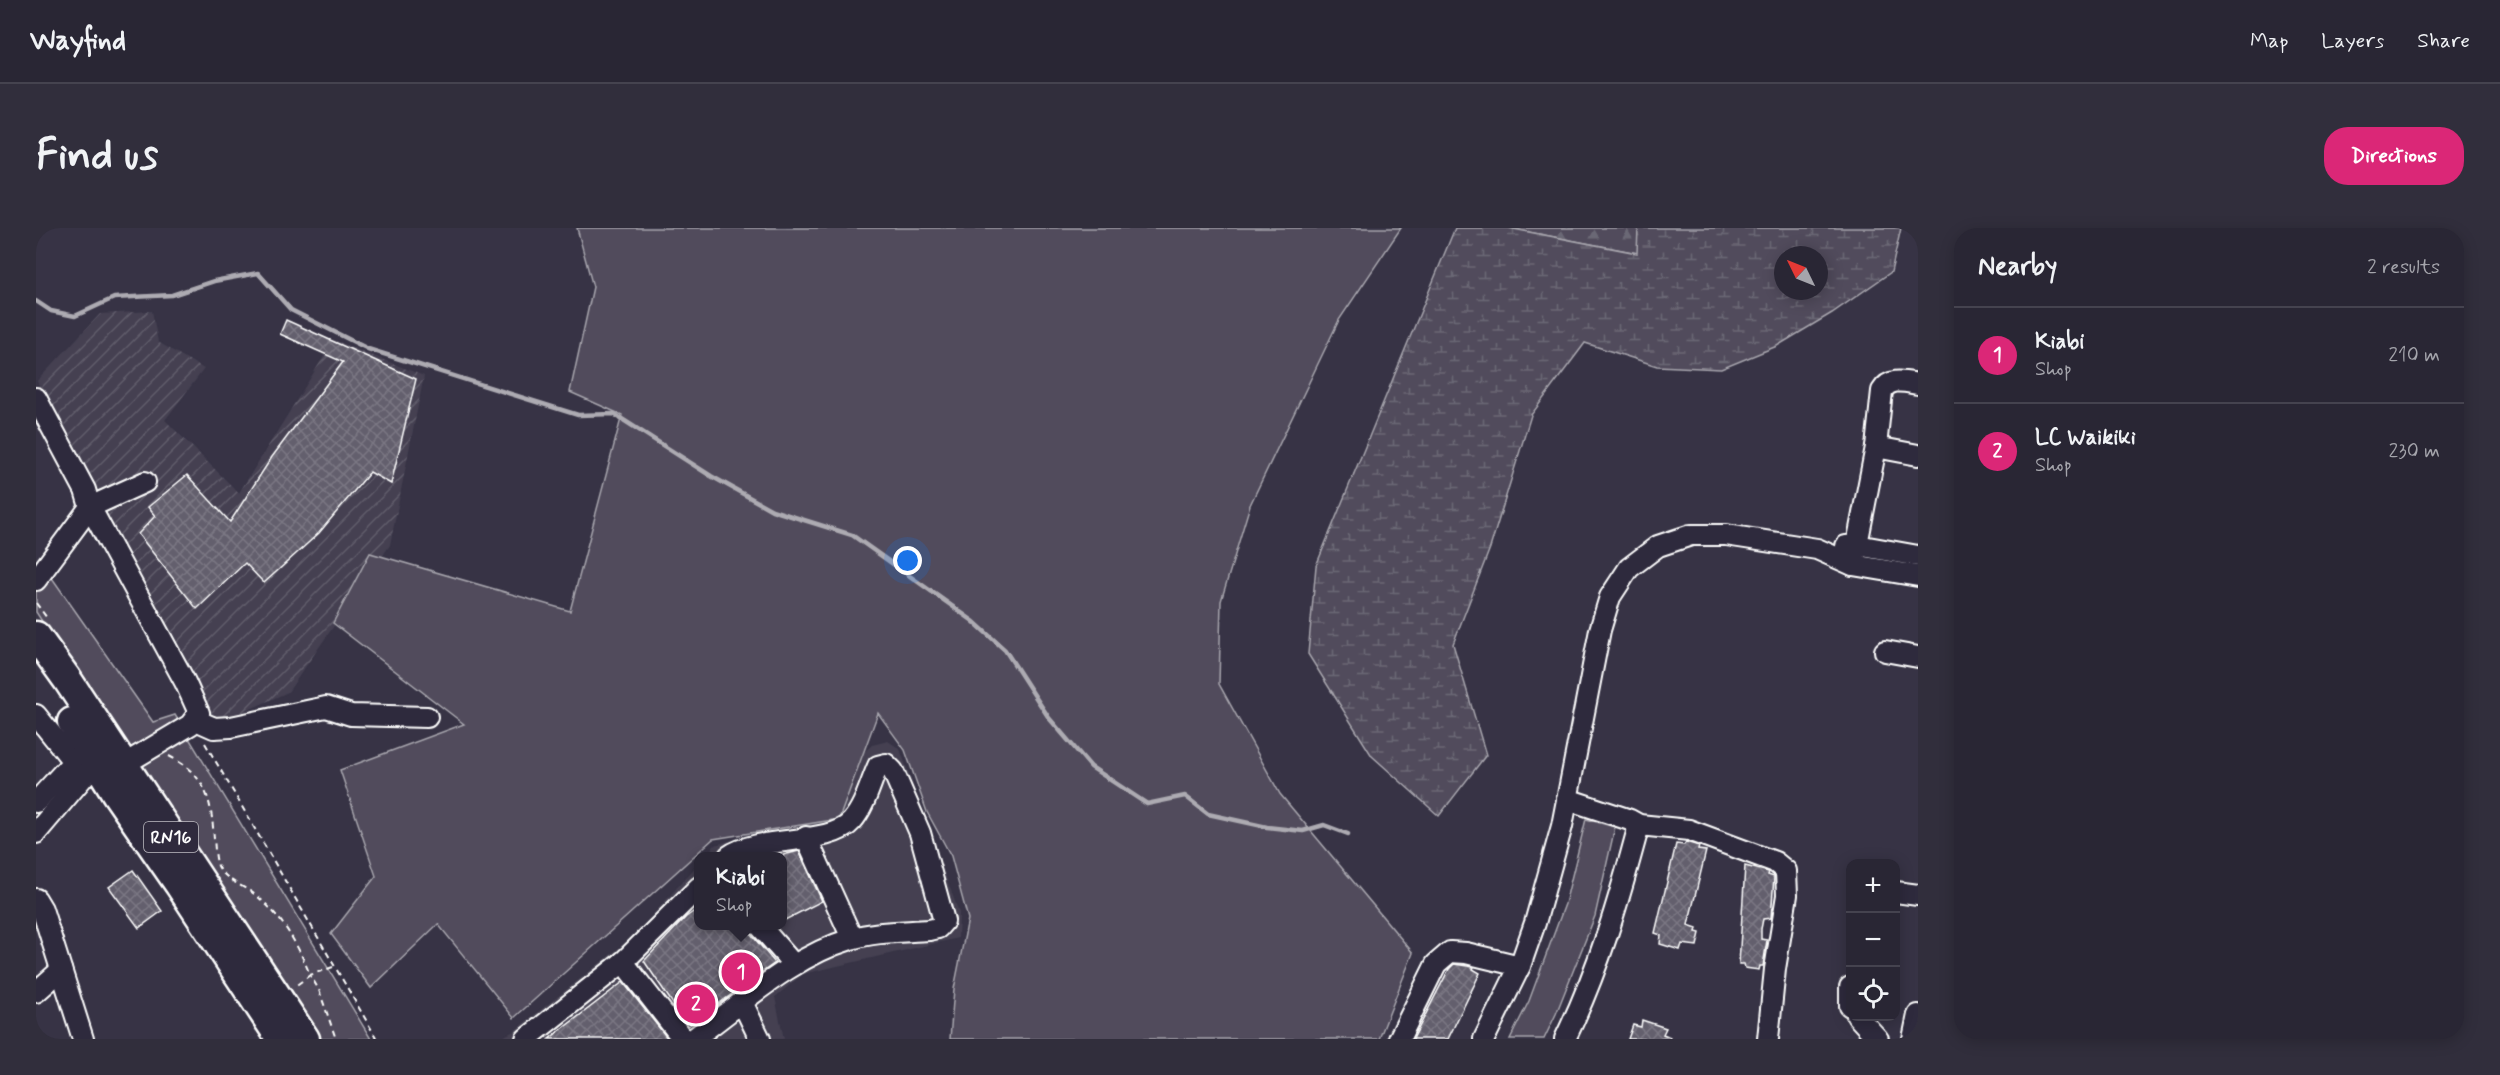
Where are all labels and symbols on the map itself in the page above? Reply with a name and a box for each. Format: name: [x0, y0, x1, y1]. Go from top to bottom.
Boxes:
north arrow: [1774, 246, 1828, 300]
your location: [893, 546, 922, 575]
road number: RN16: [144, 822, 198, 852]
pin: 1: [722, 950, 760, 994]
pin: 2: [676, 982, 716, 1026]

